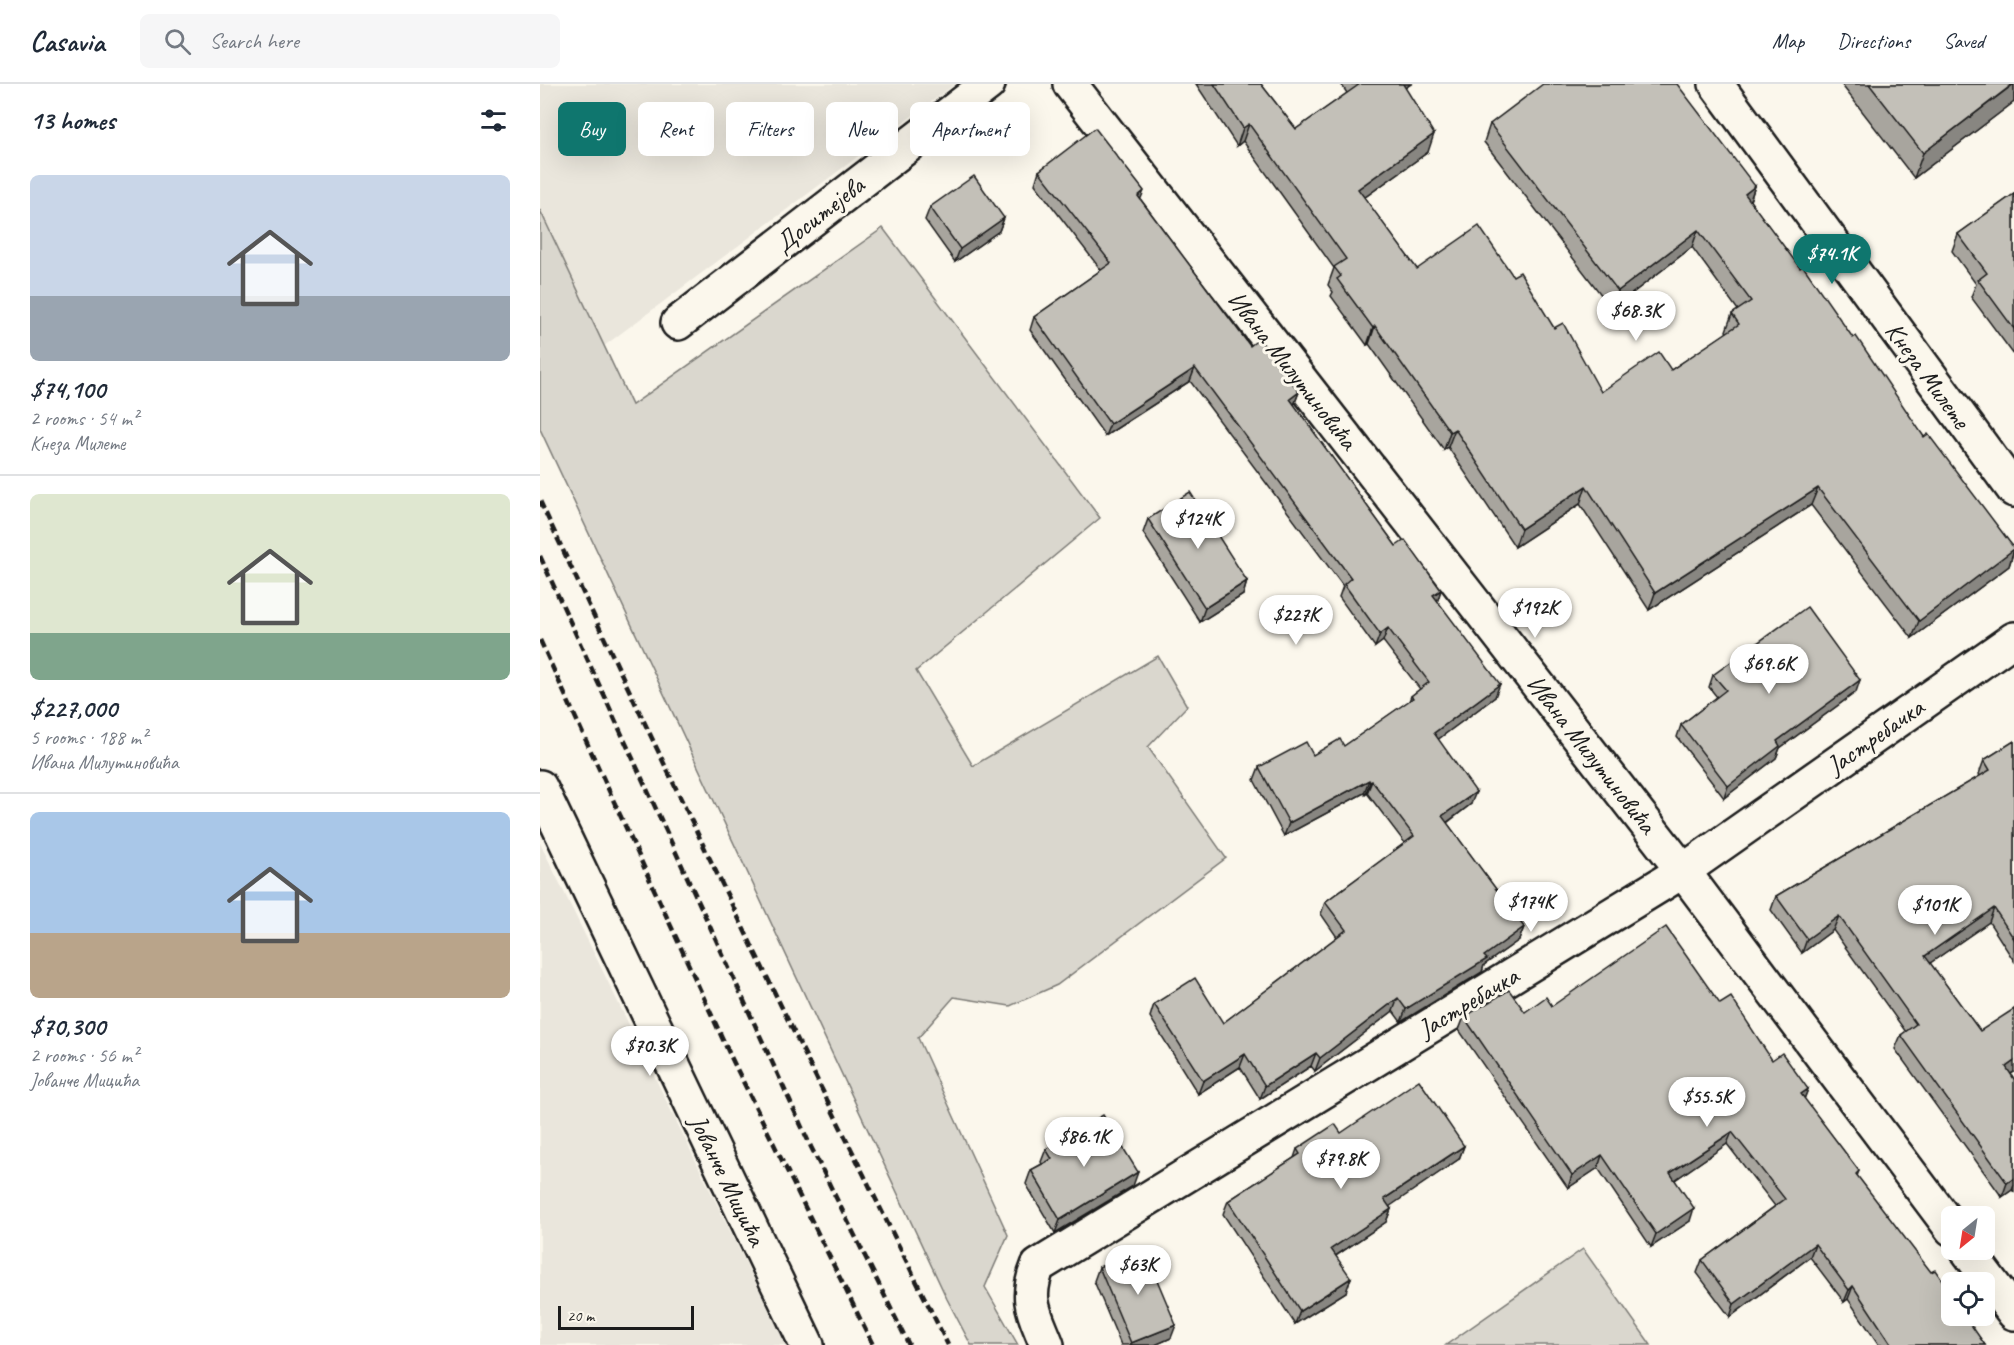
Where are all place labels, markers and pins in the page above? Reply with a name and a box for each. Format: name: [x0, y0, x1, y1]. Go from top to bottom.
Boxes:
pin: $74.1K: [1783, 234, 1881, 285]
pin: $68.3K: [1587, 291, 1685, 342]
pin: $124K: [1156, 499, 1240, 550]
pin: $192K: [1493, 588, 1577, 639]
pin: $227K: [1254, 595, 1338, 646]
pin: $69.6K: [1720, 644, 1818, 695]
pin: $174K: [1489, 882, 1573, 933]
pin: $101K: [1893, 885, 1977, 936]
pin: $70.3K: [601, 1026, 699, 1077]
pin: $55.5K: [1658, 1077, 1756, 1128]
pin: $86.1K: [1035, 1117, 1133, 1168]
pin: $79.8K: [1292, 1139, 1390, 1190]
pin: $63K: [1102, 1245, 1174, 1296]

